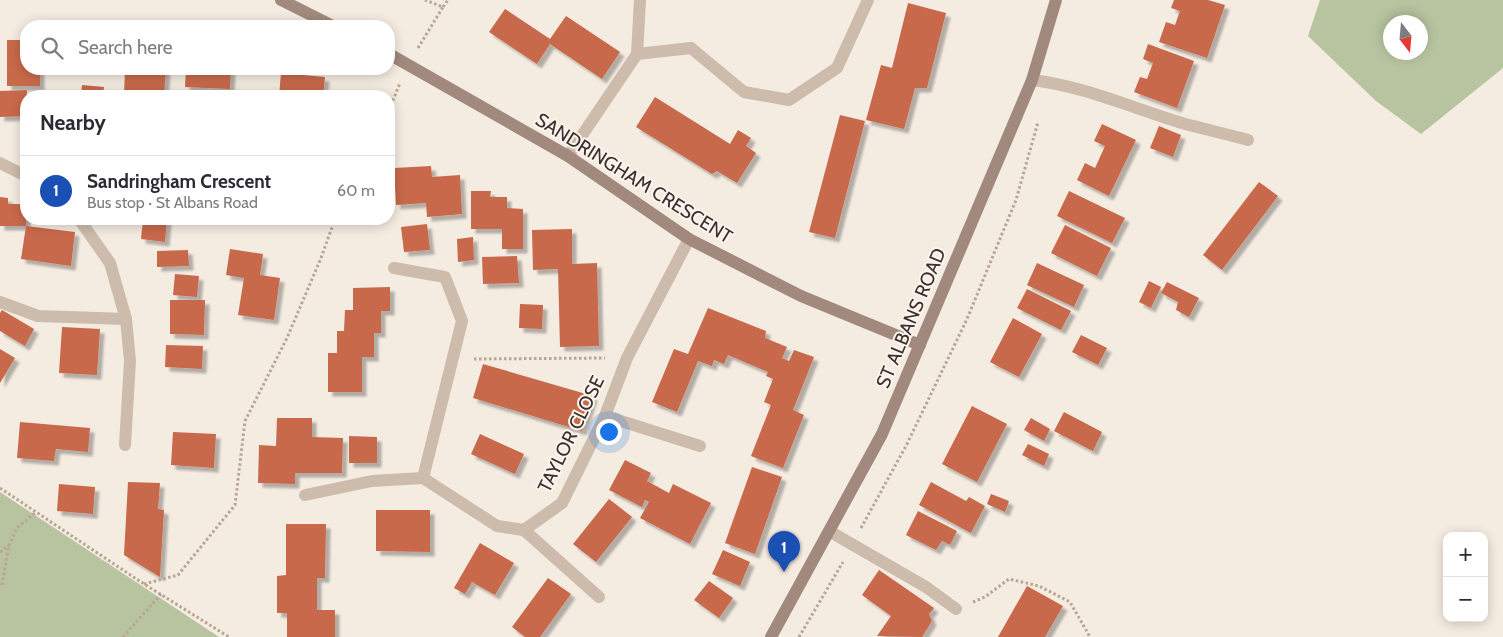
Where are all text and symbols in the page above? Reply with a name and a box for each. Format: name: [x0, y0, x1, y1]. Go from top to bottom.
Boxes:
north arrow: [1383, 15, 1428, 60]
search box: [20, 20, 395, 75]
icon: search: [38, 34, 66, 62]
text: Search here: [78, 36, 172, 59]
street label: SANDRINGHAM CRESCENT: [531, 108, 737, 248]
text: Nearby: [40, 110, 106, 135]
text: Sandringham Crescent: [87, 170, 271, 193]
text: 1: [53, 181, 59, 200]
text: 60 m: [337, 181, 375, 200]
text: Bus stop · St Albans Road: [87, 193, 258, 212]
street label: ST ALBANS ROAD: [871, 244, 951, 391]
street label: TAYLOR CLOSE: [533, 372, 609, 496]
your location: [596, 419, 622, 445]
pin: 1: [768, 531, 800, 572]
map controls: [1443, 532, 1488, 622]
button: +: [1443, 532, 1488, 577]
button: −: [1443, 577, 1488, 622]

